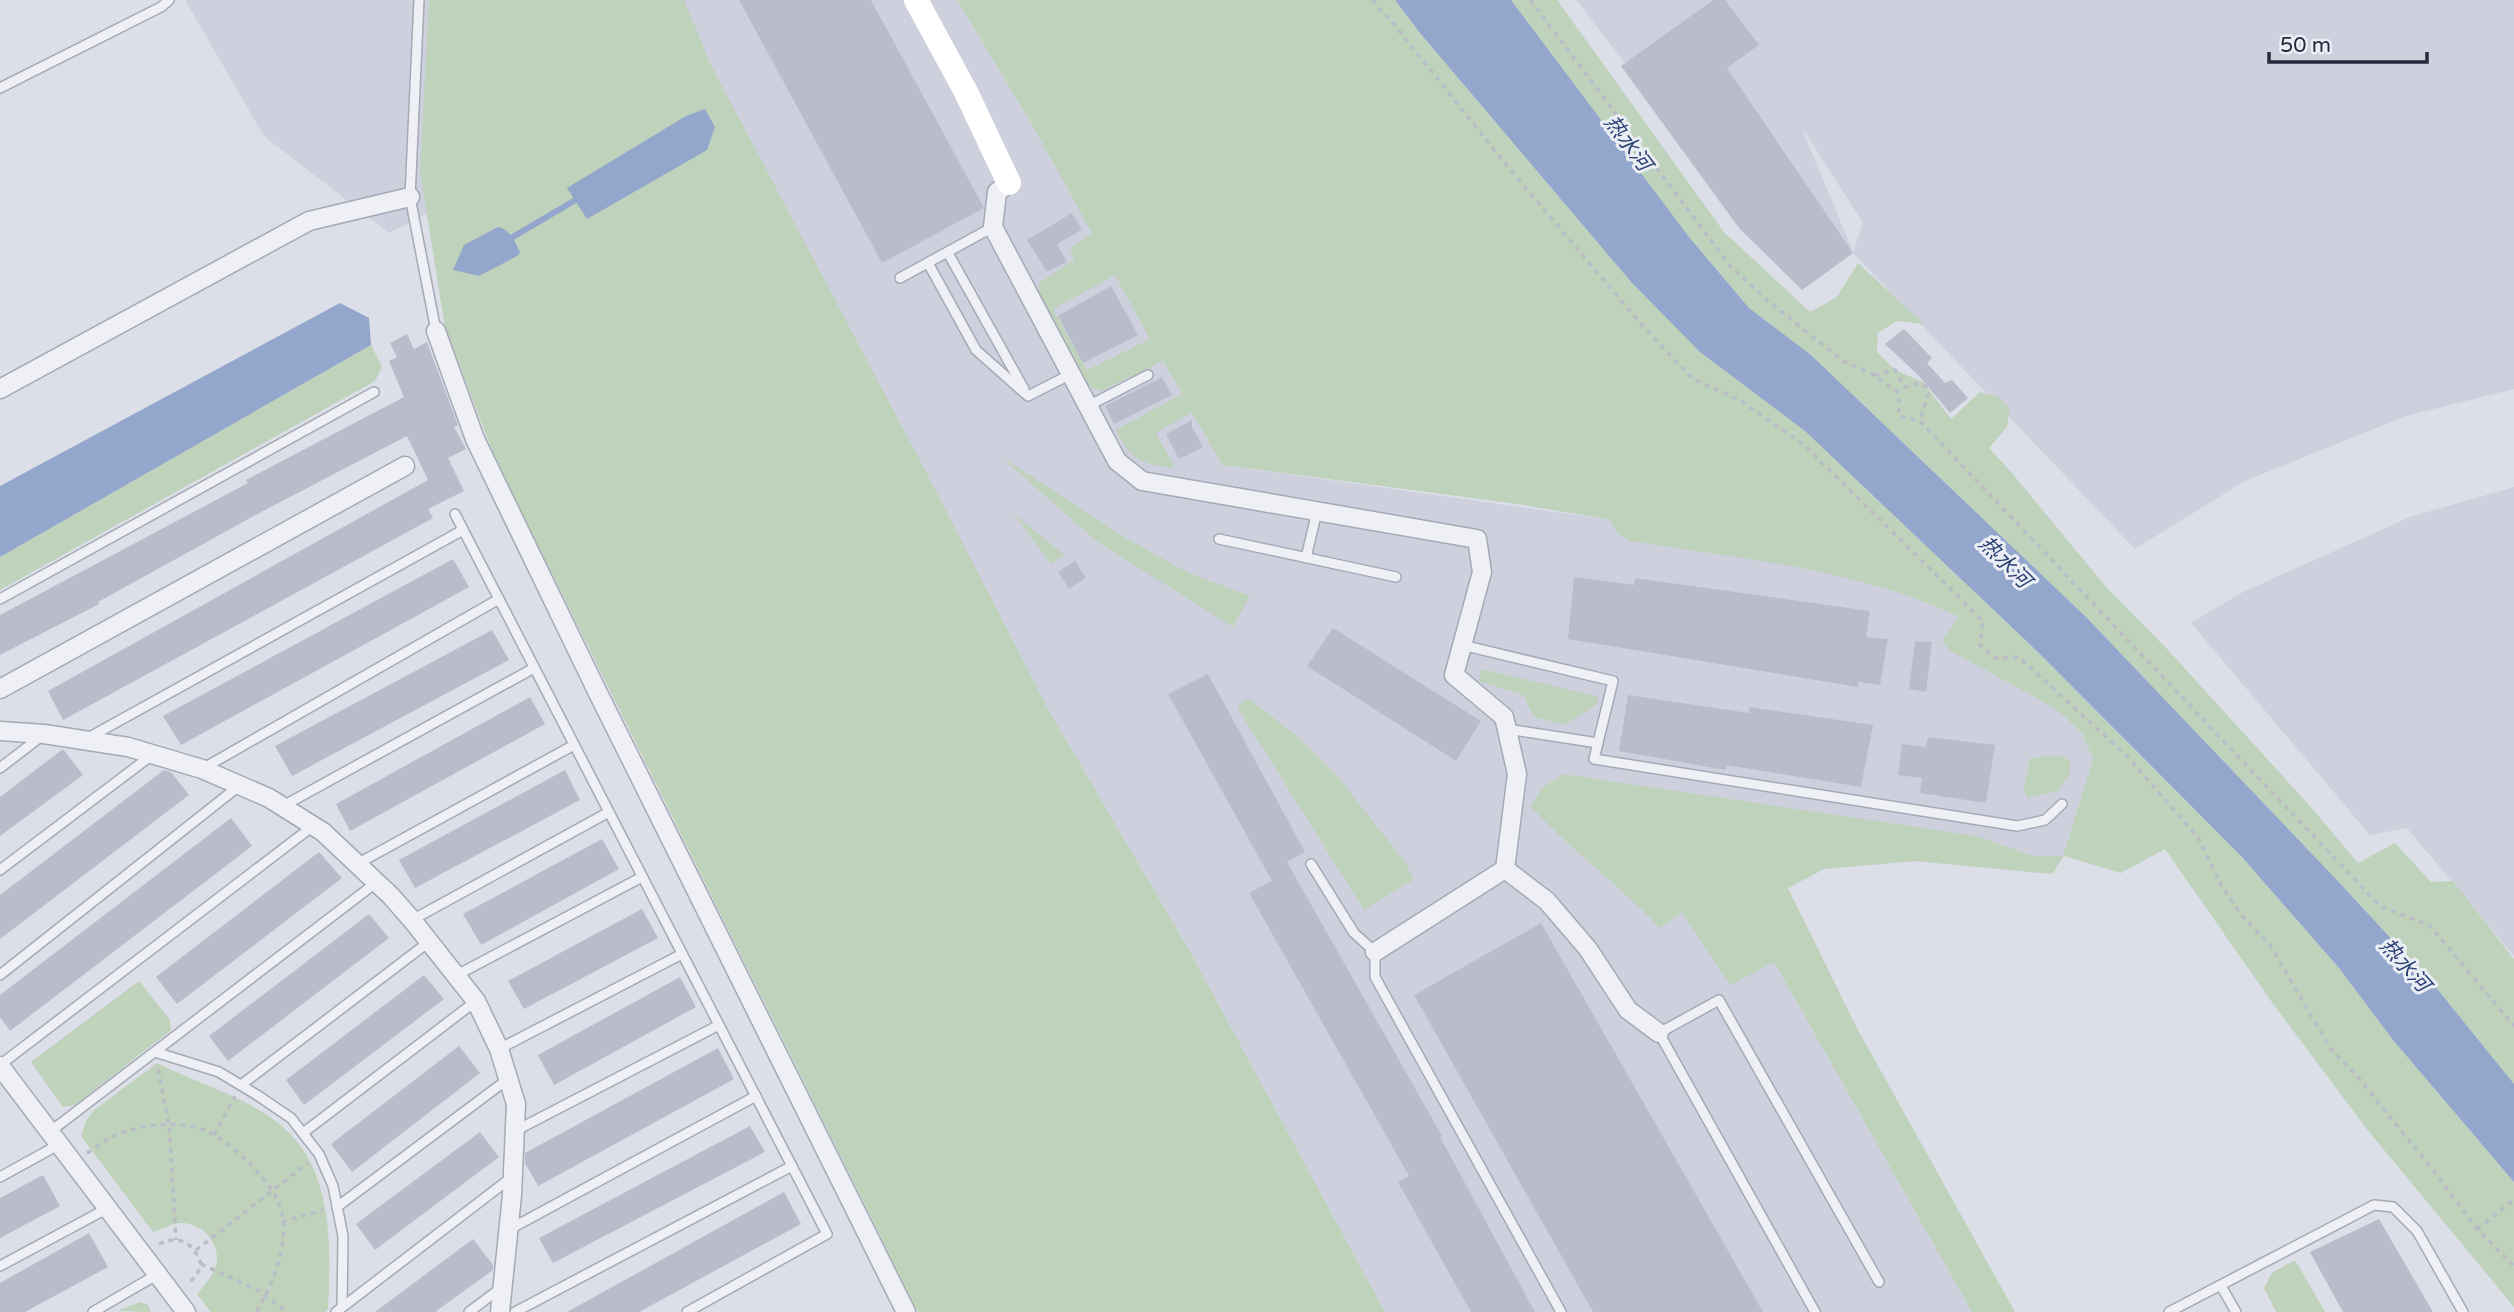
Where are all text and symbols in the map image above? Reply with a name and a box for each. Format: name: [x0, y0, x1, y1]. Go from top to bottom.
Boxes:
scale bar: [2269, 21, 2426, 65]
text: 50 m: [2280, 33, 2331, 58]
water label: 热水河: [1599, 111, 1659, 179]
water label: 热水河: [1974, 531, 2039, 596]
water label: 热水河: [2374, 934, 2438, 1000]

